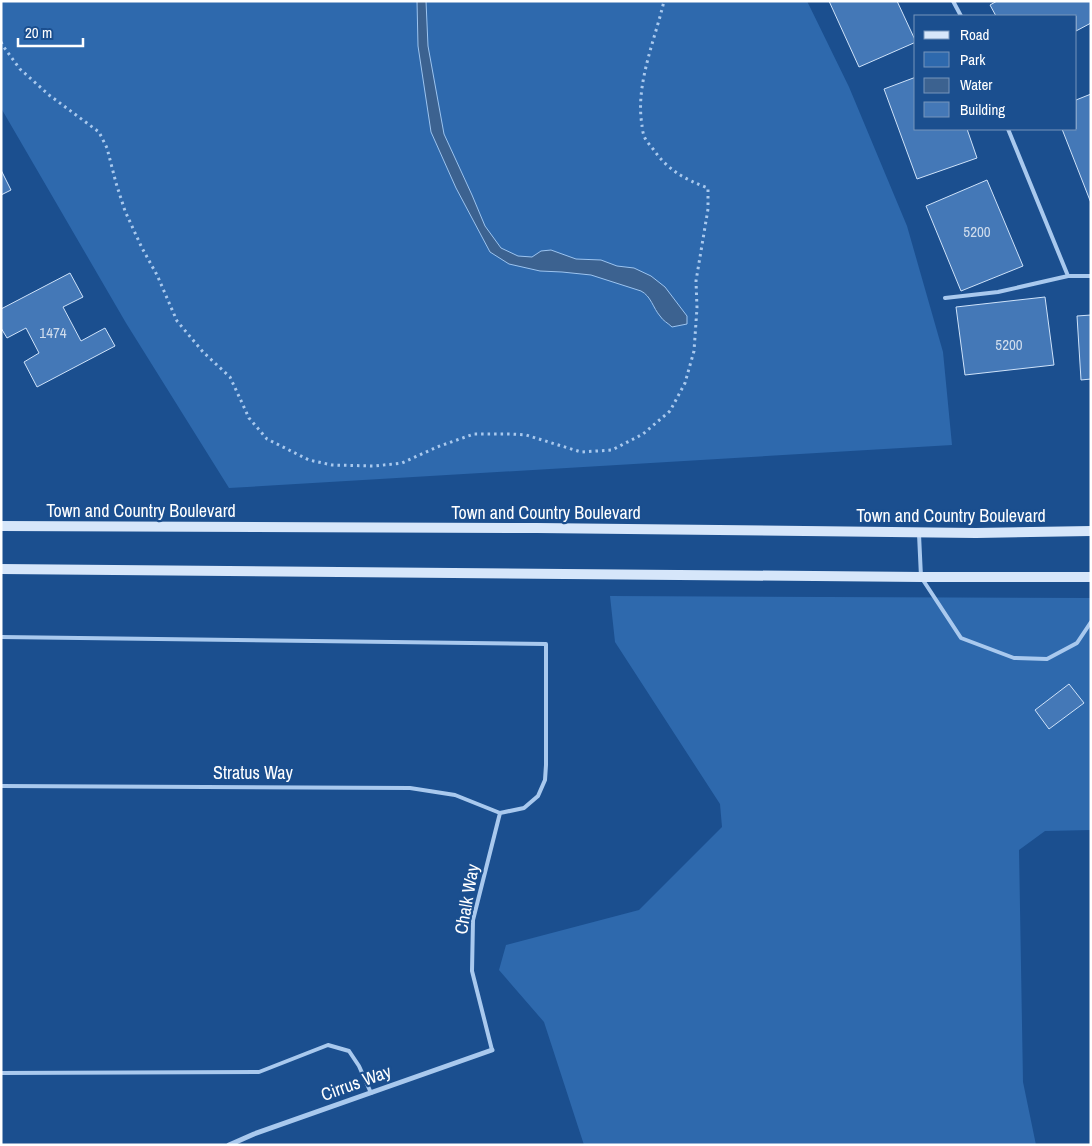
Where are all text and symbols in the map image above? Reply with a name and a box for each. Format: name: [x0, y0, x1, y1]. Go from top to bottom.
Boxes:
scale bar: [18, 15, 82, 47]
legend: [914, 15, 1077, 130]
text: 20 m: [25, 22, 52, 43]
text: Road: [960, 24, 989, 45]
text: Park: [960, 49, 986, 70]
text: Water: [960, 74, 992, 95]
text: Building: [960, 99, 1005, 120]
house number: 5200: [963, 221, 991, 242]
house number: 1474: [39, 322, 67, 343]
house number: 5200: [995, 334, 1023, 355]
street label: Town and Country Boulevard: [46, 498, 236, 523]
street label: Town and Country Boulevard: [451, 500, 641, 525]
street label: Town and Country Boulevard: [856, 503, 1046, 528]
street label: Stratus Way: [213, 760, 294, 785]
street label: Chalk Way: [448, 861, 485, 936]
street label: Cirrus Way: [317, 1058, 395, 1107]

